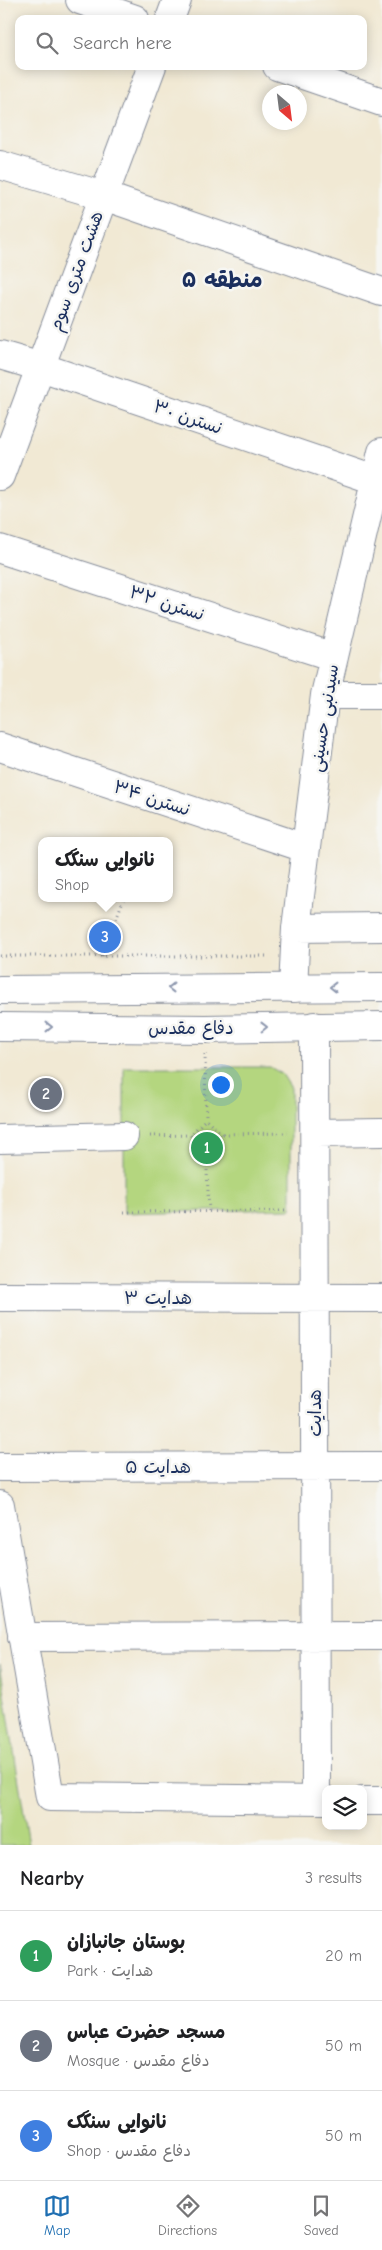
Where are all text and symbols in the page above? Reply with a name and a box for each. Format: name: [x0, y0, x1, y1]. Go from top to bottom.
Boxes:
search box: [15, 15, 367, 70]
icon: search: [33, 29, 61, 57]
text: Search here: [73, 32, 172, 54]
north arrow: [262, 85, 307, 130]
street label: هشت متری سوم: [45, 208, 111, 335]
district label: منطقه ۵: [181, 267, 263, 293]
street label: نسترن ۳۰: [151, 396, 225, 439]
street label: نسترن ۳۲: [127, 581, 207, 625]
street label: سیدنبی حسینی: [306, 663, 343, 773]
street label: نسترن ۳۴: [111, 776, 193, 821]
popup: [38, 837, 173, 902]
text: نانوایی سنگک: [55, 849, 156, 871]
text: Shop: [55, 876, 89, 894]
pin: 3: [89, 918, 121, 956]
one-way arrow: [329, 982, 337, 992]
one-way arrow: [167, 983, 175, 994]
street label: دفاع مقدس: [148, 1018, 234, 1040]
one-way arrow: [45, 1022, 53, 1033]
one-way arrow: [260, 1022, 268, 1033]
your location: [208, 1072, 234, 1098]
pin: 2: [30, 1075, 62, 1113]
pin: 1: [191, 1129, 223, 1167]
street label: هدایت ۳: [124, 1288, 192, 1309]
street label: هدایت: [305, 1389, 326, 1437]
street label: هدایت ۵: [125, 1457, 191, 1478]
map controls: [322, 1785, 367, 1830]
button: layers: [322, 1785, 367, 1830]
text: Nearby: [20, 1866, 84, 1890]
text: 3 results: [305, 1869, 362, 1887]
text: بوستان جانبازان: [67, 1931, 185, 1953]
text: 1: [33, 1947, 39, 1965]
text: 20 m: [325, 1947, 362, 1965]
text: Park · هدایت: [67, 1962, 153, 1980]
text: مسجد حضرت عباس: [67, 2021, 225, 2043]
text: 2: [32, 2037, 40, 2055]
text: 50 m: [325, 2037, 362, 2055]
text: Mosque · دفاع مقدس: [67, 2052, 209, 2070]
text: نانوایی سنگک: [67, 2111, 168, 2133]
text: 3: [32, 2127, 40, 2145]
text: 50 m: [325, 2127, 362, 2145]
text: Shop · دفاع مقدس: [67, 2142, 191, 2160]
tab: Map: [43, 2192, 71, 2239]
tab: Directions: [158, 2192, 217, 2239]
tab: Saved: [304, 2192, 339, 2239]

